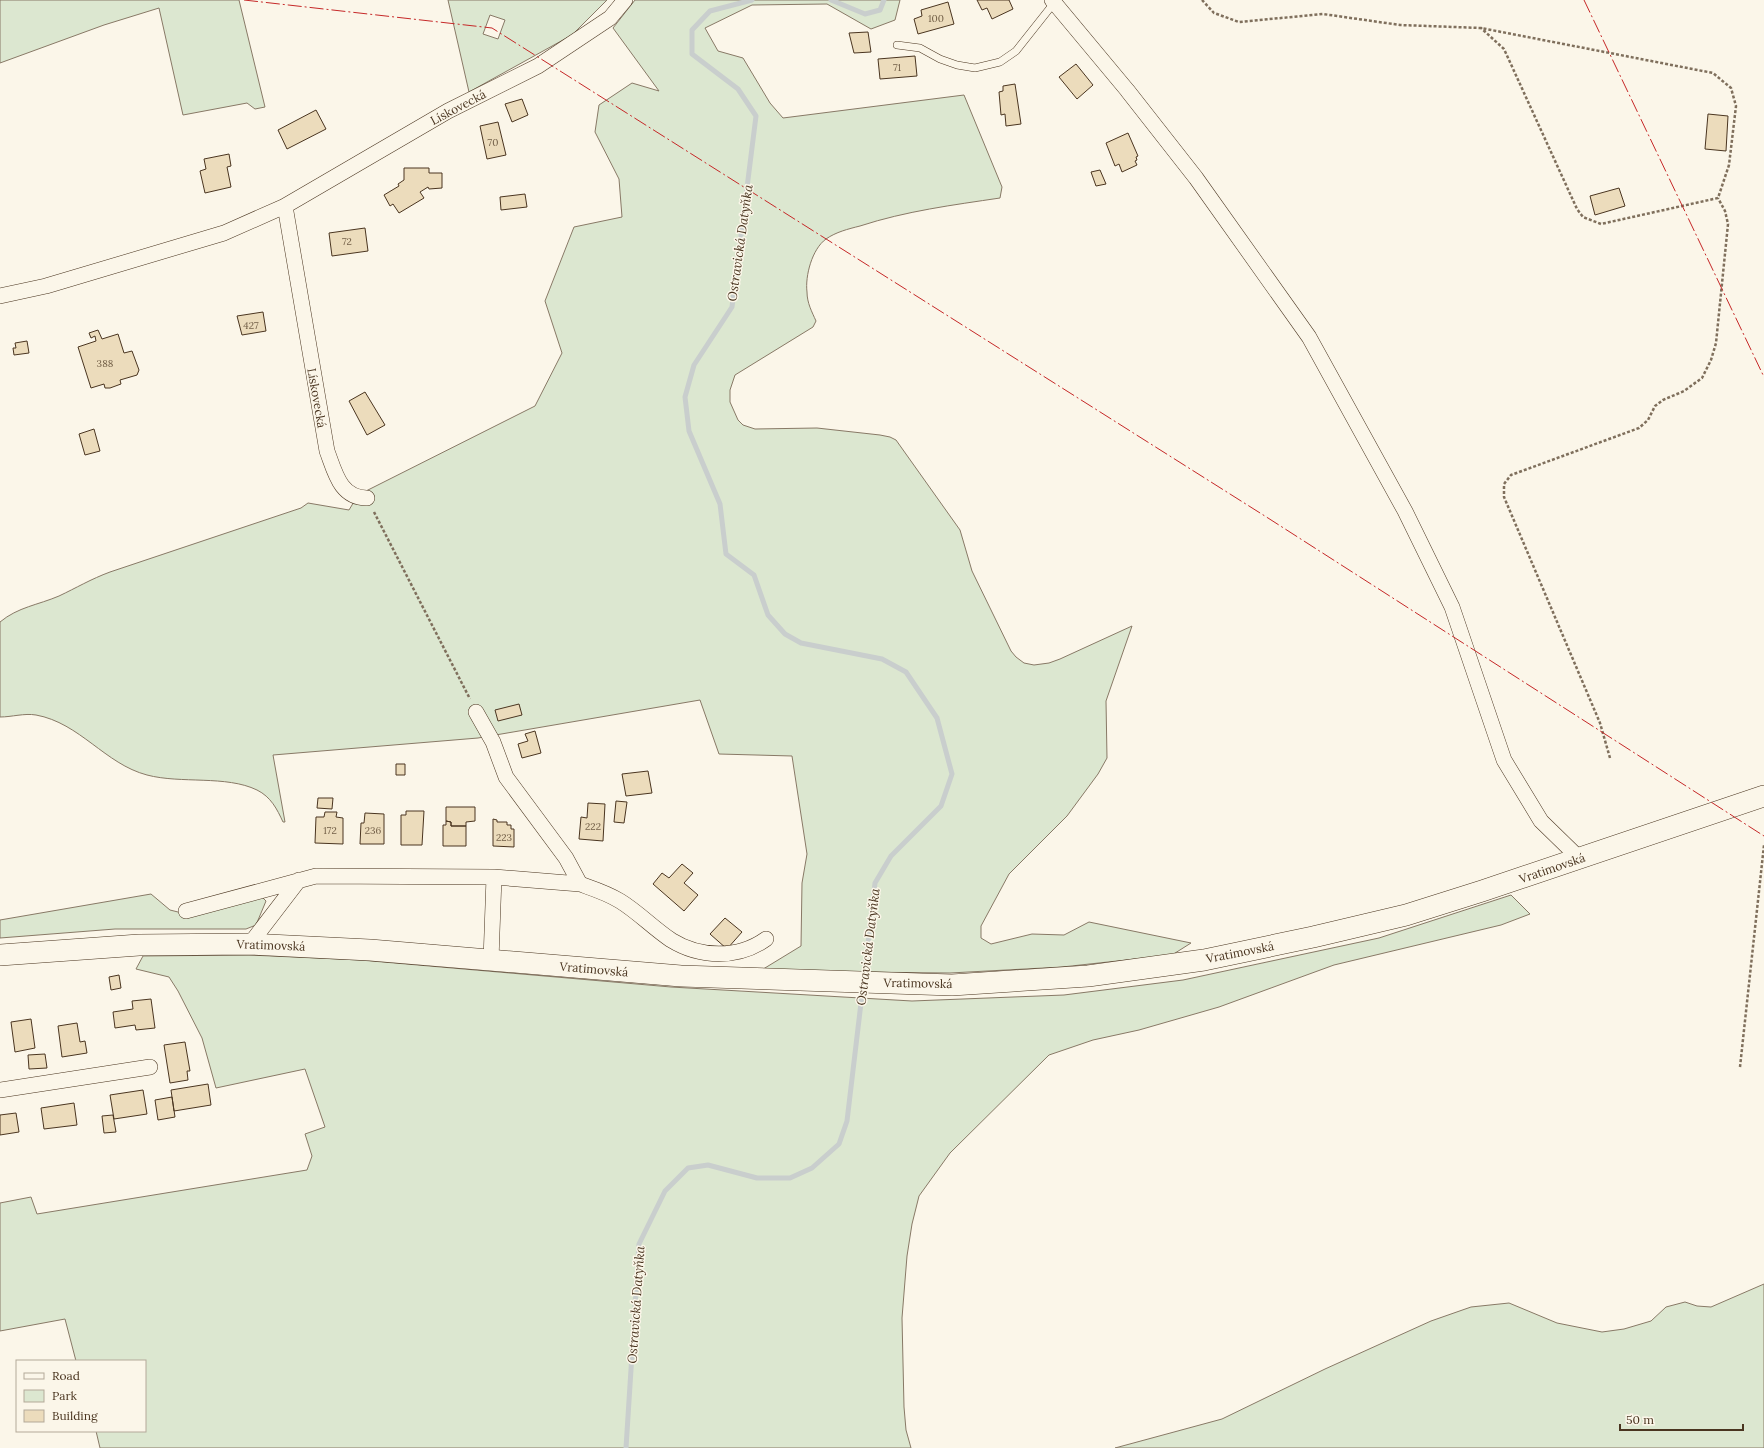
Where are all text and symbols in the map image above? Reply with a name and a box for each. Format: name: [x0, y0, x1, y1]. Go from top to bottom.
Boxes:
house number: 100: [928, 12, 944, 25]
house number: 71: [893, 61, 901, 74]
street label: Lískovecká: [428, 86, 488, 128]
house number: 70: [488, 136, 498, 149]
water label: Ostravická Datyňka: [723, 183, 757, 303]
house number: 72: [342, 235, 352, 248]
house number: 427: [243, 319, 259, 332]
house number: 388: [97, 357, 114, 370]
street label: Lískovecká: [304, 367, 330, 429]
house number: 222: [585, 820, 601, 833]
house number: 172: [323, 824, 337, 837]
house number: 236: [365, 824, 382, 837]
house number: 223: [496, 831, 513, 844]
street label: Vratimovská: [1516, 850, 1587, 887]
water label: Ostravická Datyňka: [852, 887, 884, 1007]
street label: Vratimovská: [235, 936, 306, 954]
street label: Vratimovská: [1204, 938, 1275, 966]
street label: Vratimovská: [558, 958, 629, 979]
street label: Vratimovská: [882, 975, 953, 991]
water label: Ostravická Datyňka: [623, 1245, 649, 1364]
legend: [16, 1360, 146, 1432]
text: Road: [52, 1368, 80, 1383]
text: Park: [52, 1388, 78, 1403]
scale bar: [1620, 1406, 1743, 1432]
text: Building: [52, 1408, 98, 1423]
text: 50 m: [1626, 1412, 1654, 1427]

